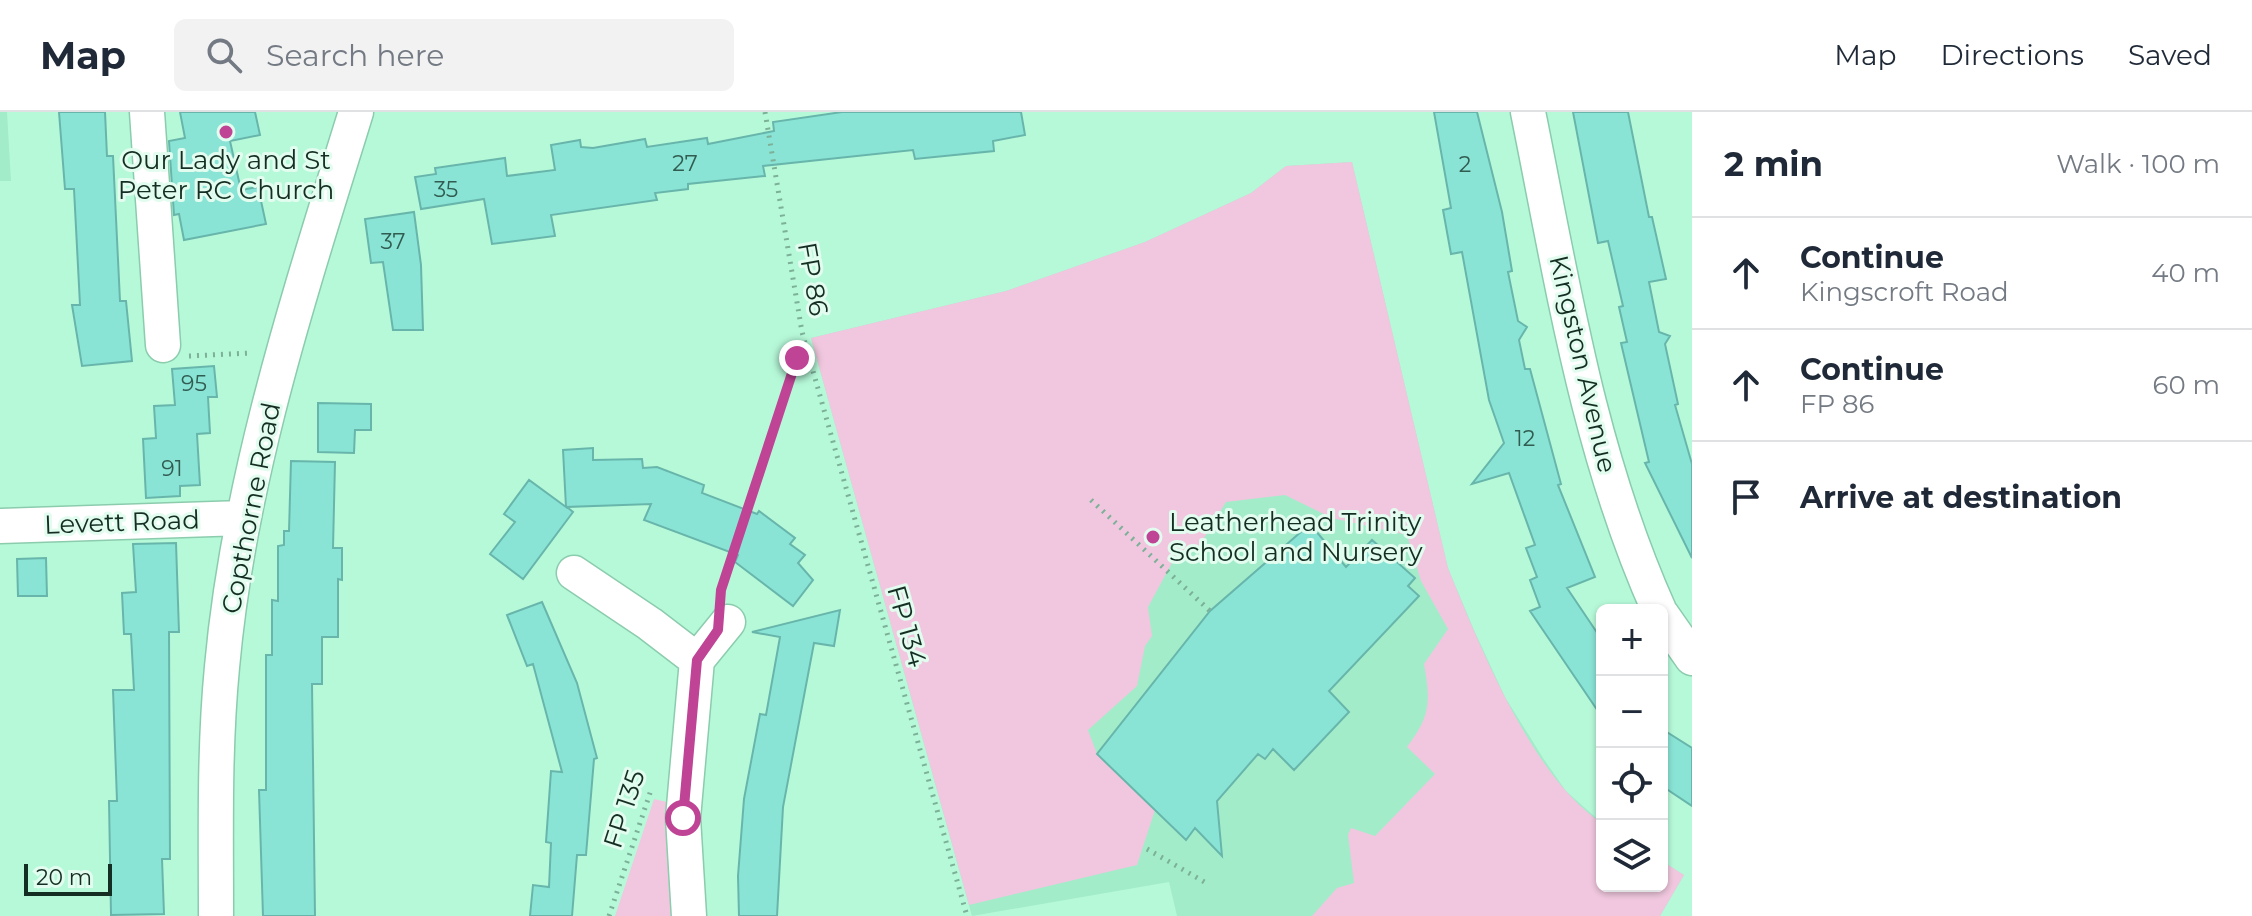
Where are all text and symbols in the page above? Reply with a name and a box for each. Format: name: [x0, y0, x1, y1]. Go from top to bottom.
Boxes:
search box: [174, 19, 734, 91]
text: Map: [40, 32, 126, 79]
icon: search: [202, 33, 246, 77]
text: Search here: [266, 37, 444, 74]
text: Map: [1834, 38, 1896, 72]
text: Directions: [1940, 38, 2084, 72]
text: Saved: [2128, 38, 2212, 72]
marker: Our Lady and St Peter RC Church: [217, 123, 235, 141]
text: 2 min: [1724, 143, 1823, 185]
place label: Our Lady and St Peter RC Church: [118, 144, 334, 206]
text: Walk · 100 m: [2056, 148, 2220, 180]
house number: 27: [672, 150, 698, 177]
house number: 2: [1459, 151, 1471, 178]
house number: 35: [434, 176, 458, 203]
house number: 37: [380, 228, 406, 255]
text: Continue: [1800, 239, 1944, 276]
street label: FP 86: [791, 240, 835, 319]
icon: ahead: [1724, 251, 1768, 295]
street label: Kingston Avenue: [1542, 252, 1624, 476]
text: 40 m: [2151, 257, 2220, 289]
text: Kingscroft Road: [1800, 276, 2009, 308]
route end: [779, 340, 815, 376]
text: Continue: [1800, 351, 1944, 388]
icon: ahead: [1724, 363, 1768, 407]
text: 60 m: [2153, 369, 2220, 401]
house number: 95: [181, 370, 207, 397]
text: FP 86: [1800, 388, 1874, 420]
street label: Copthorne Road: [215, 400, 287, 616]
house number: 12: [1515, 425, 1535, 452]
house number: 91: [161, 455, 183, 482]
icon: arrive: [1724, 475, 1768, 519]
text: Arrive at destination: [1800, 479, 2122, 516]
street label: Levett Road: [44, 503, 200, 541]
place label: Leatherhead Trinity School and Nursery: [1169, 506, 1423, 568]
marker: Leatherhead Trinity School and Nursery: [1144, 528, 1162, 546]
street label: FP 134: [880, 582, 934, 670]
map controls: [1596, 604, 1668, 892]
button: +: [1596, 604, 1668, 676]
button: −: [1596, 676, 1668, 748]
button: locate: [1596, 748, 1668, 820]
street label: FP 135: [596, 766, 652, 852]
route start: [665, 800, 701, 836]
button: layers: [1596, 820, 1668, 892]
scale bar: [24, 860, 112, 896]
text: 20 m: [36, 864, 92, 891]

